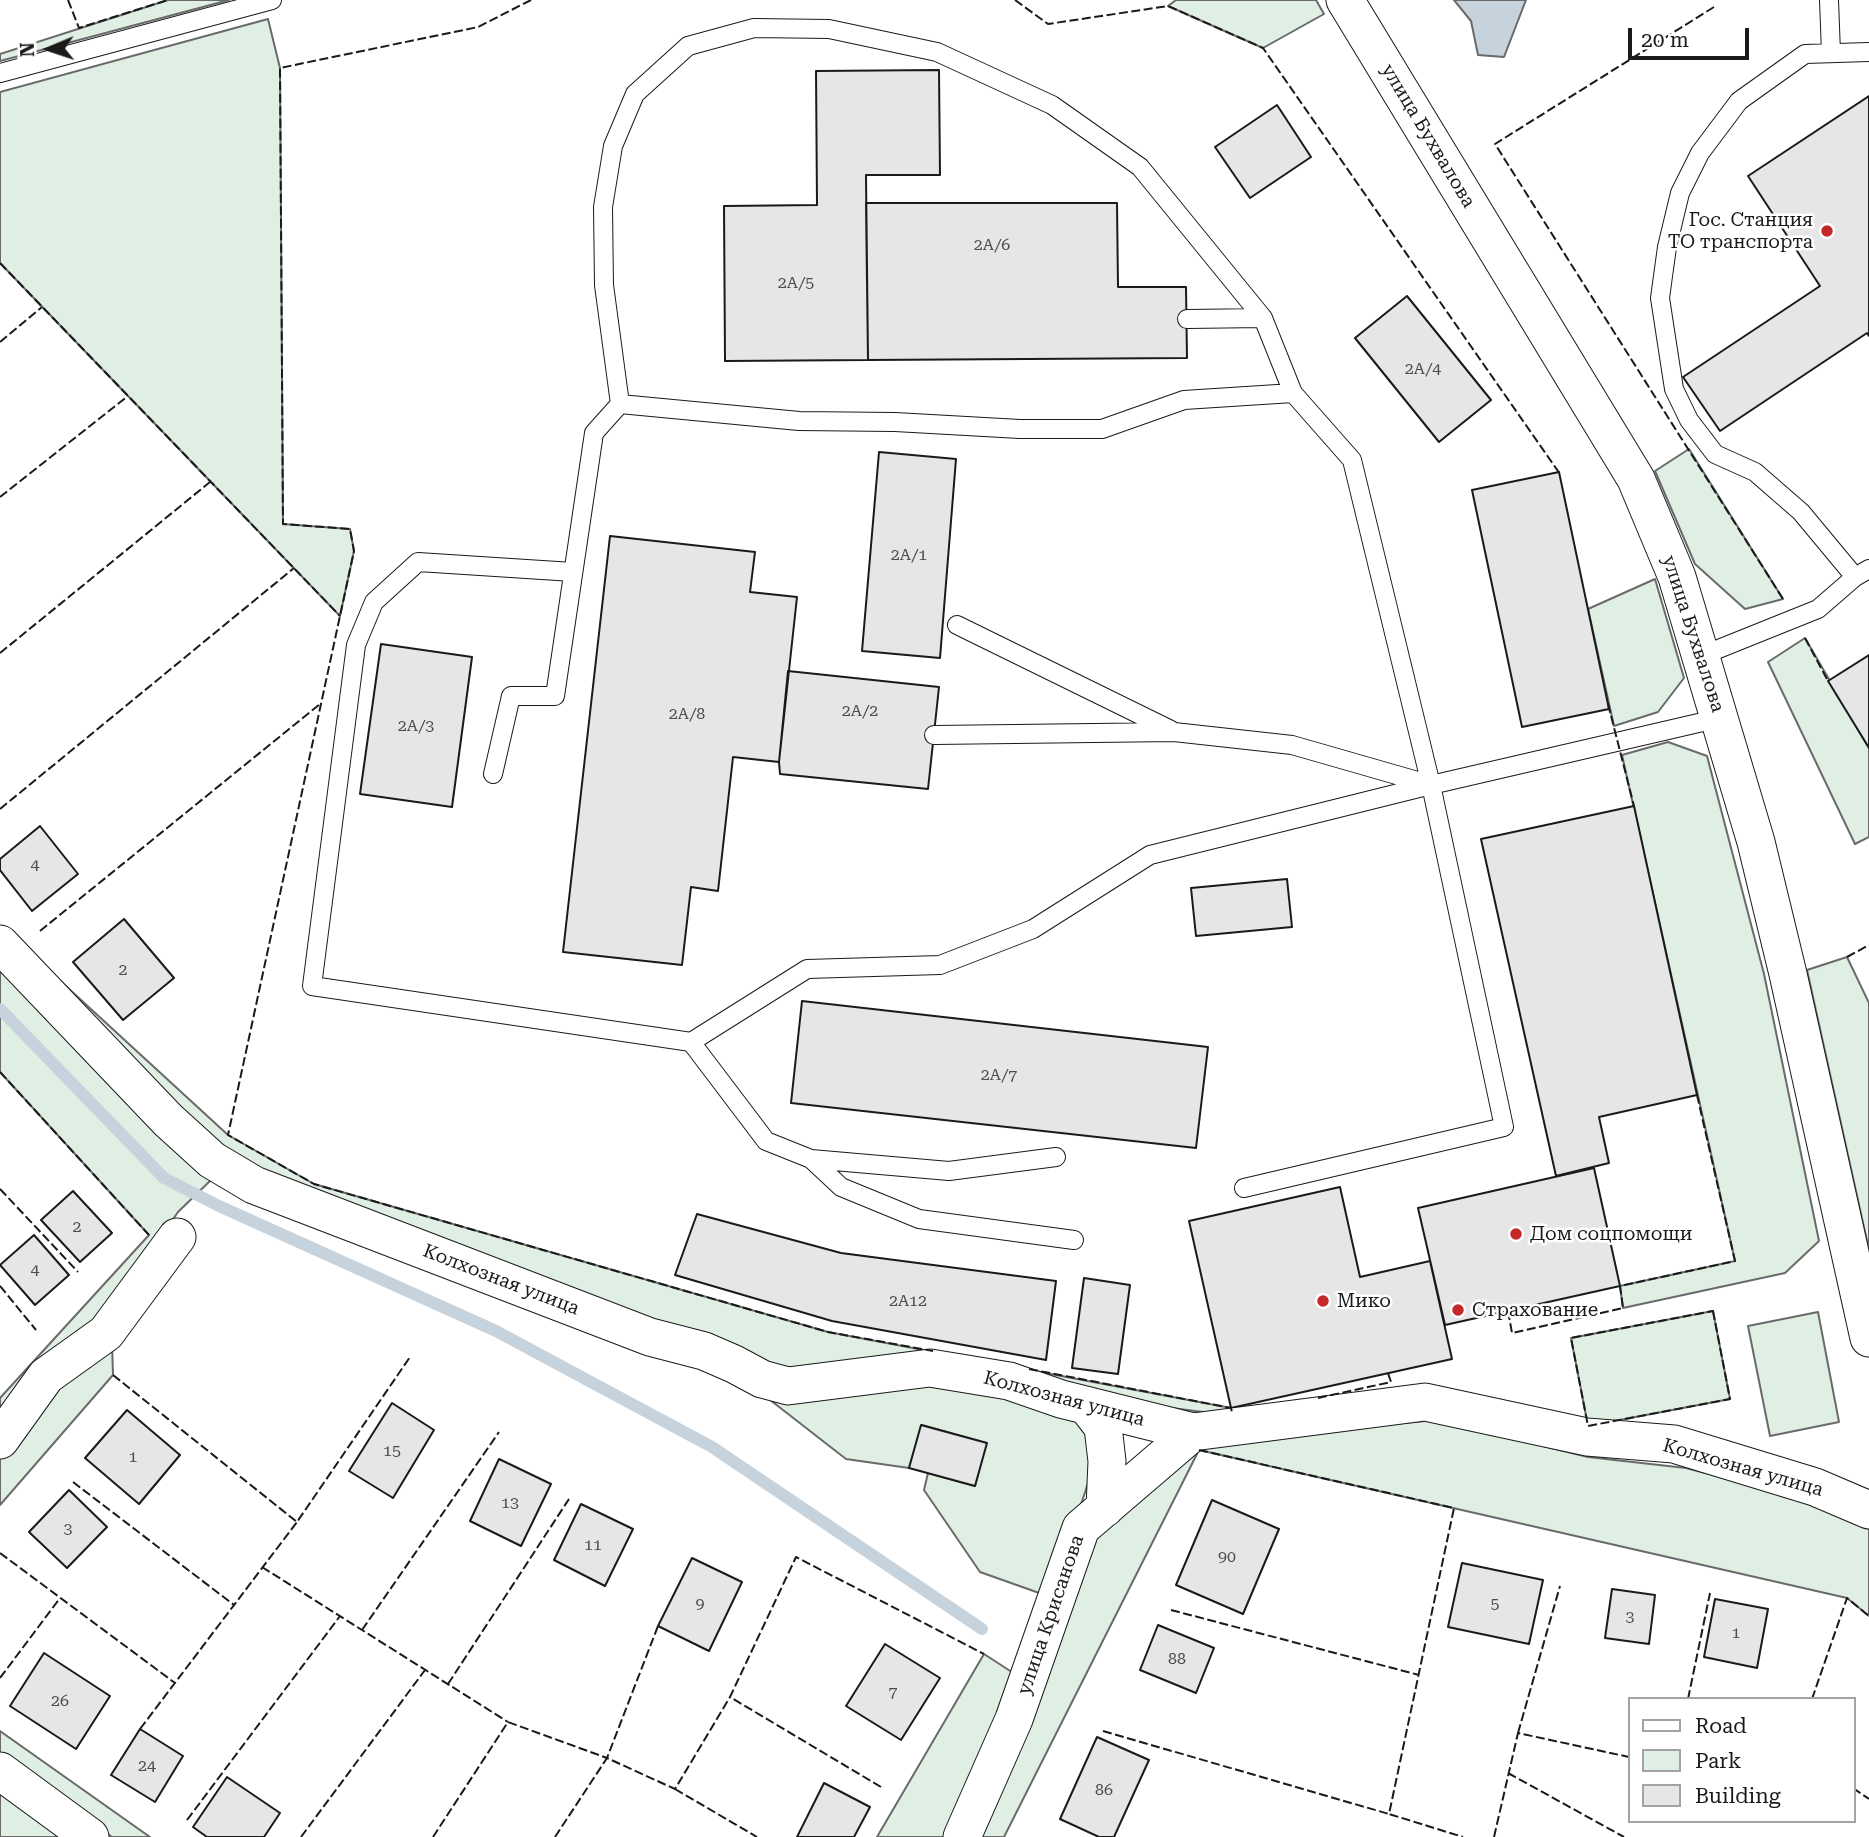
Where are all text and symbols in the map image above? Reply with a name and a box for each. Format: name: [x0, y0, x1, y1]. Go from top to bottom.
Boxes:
north arrow: [14, 14, 84, 84]
scale bar: [1631, 14, 1752, 58]
text: 20 m: [1641, 28, 1689, 52]
text: N: [16, 42, 39, 57]
street label: улица Бухвалова: [1376, 60, 1480, 212]
place label: Гос. Станция ТО транспорта: [1668, 209, 1813, 253]
marker: Гос. Станция ТО транспорта: [1819, 223, 1835, 239]
house number: 2А/6: [974, 235, 1010, 255]
house number: 2А/5: [778, 273, 814, 293]
house number: 2А/4: [1405, 359, 1441, 379]
house number: 2А/1: [891, 545, 927, 565]
street label: улица Бухвалова: [1657, 553, 1729, 715]
house number: 2А/2: [842, 701, 878, 721]
house number: 2А/8: [669, 704, 705, 724]
house number: 2А/3: [398, 716, 434, 736]
house number: 4: [31, 855, 39, 875]
house number: 2: [119, 960, 127, 980]
house number: 2А/7: [981, 1065, 1017, 1085]
house number: 2: [73, 1217, 81, 1237]
place label: Дом соцпомощи: [1530, 1223, 1693, 1245]
marker: Дом соцпомощи: [1508, 1226, 1524, 1242]
street label: Колхозная улица: [420, 1240, 582, 1320]
house number: 4: [31, 1260, 39, 1280]
place label: Мико: [1337, 1290, 1391, 1312]
house number: 2А12: [889, 1291, 927, 1311]
marker: Мико: [1315, 1293, 1331, 1309]
place label: Страхование: [1472, 1299, 1598, 1321]
marker: Страхование: [1450, 1302, 1466, 1318]
street label: Колхозная улица: [981, 1367, 1147, 1431]
street label: Колхозная улица: [1660, 1434, 1826, 1502]
house number: 15: [383, 1441, 401, 1461]
house number: 1: [129, 1447, 137, 1467]
house number: 13: [501, 1493, 519, 1513]
house number: 3: [64, 1519, 72, 1539]
street label: улица Крисанова: [1013, 1532, 1089, 1698]
house number: 11: [584, 1535, 602, 1555]
house number: 90: [1218, 1547, 1236, 1567]
house number: 9: [696, 1594, 704, 1614]
house number: 5: [1491, 1594, 1499, 1614]
house number: 3: [1626, 1607, 1634, 1627]
house number: 1: [1732, 1623, 1740, 1643]
house number: 88: [1168, 1649, 1186, 1669]
house number: 7: [889, 1682, 897, 1702]
house number: 26: [51, 1691, 69, 1711]
legend: [1628, 1697, 1855, 1823]
text: Road: [1695, 1714, 1747, 1738]
text: Park: [1695, 1749, 1741, 1773]
house number: 24: [138, 1756, 156, 1776]
house number: 86: [1095, 1780, 1113, 1800]
text: Building: [1695, 1784, 1781, 1808]

